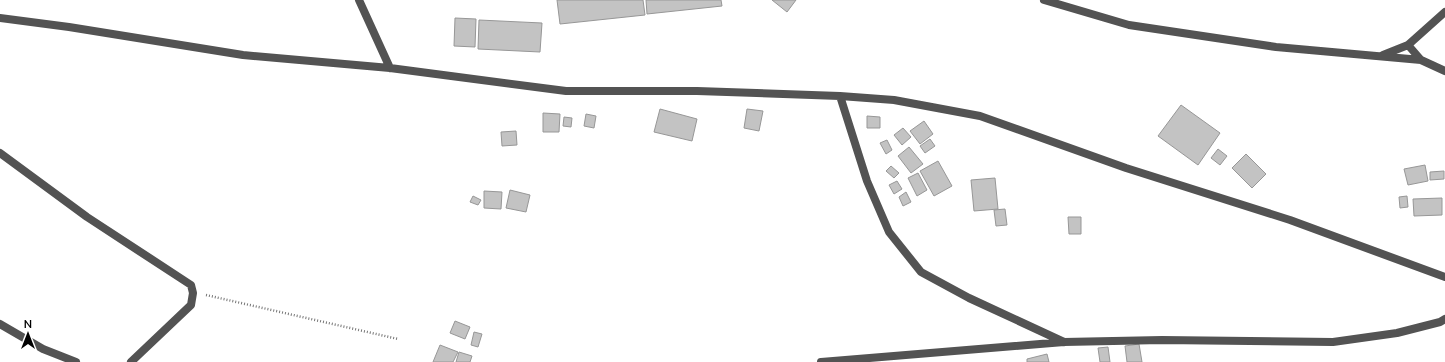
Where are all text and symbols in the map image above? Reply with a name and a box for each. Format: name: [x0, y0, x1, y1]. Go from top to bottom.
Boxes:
north arrow: [8, 314, 48, 354]
text: N: [24, 317, 32, 331]

